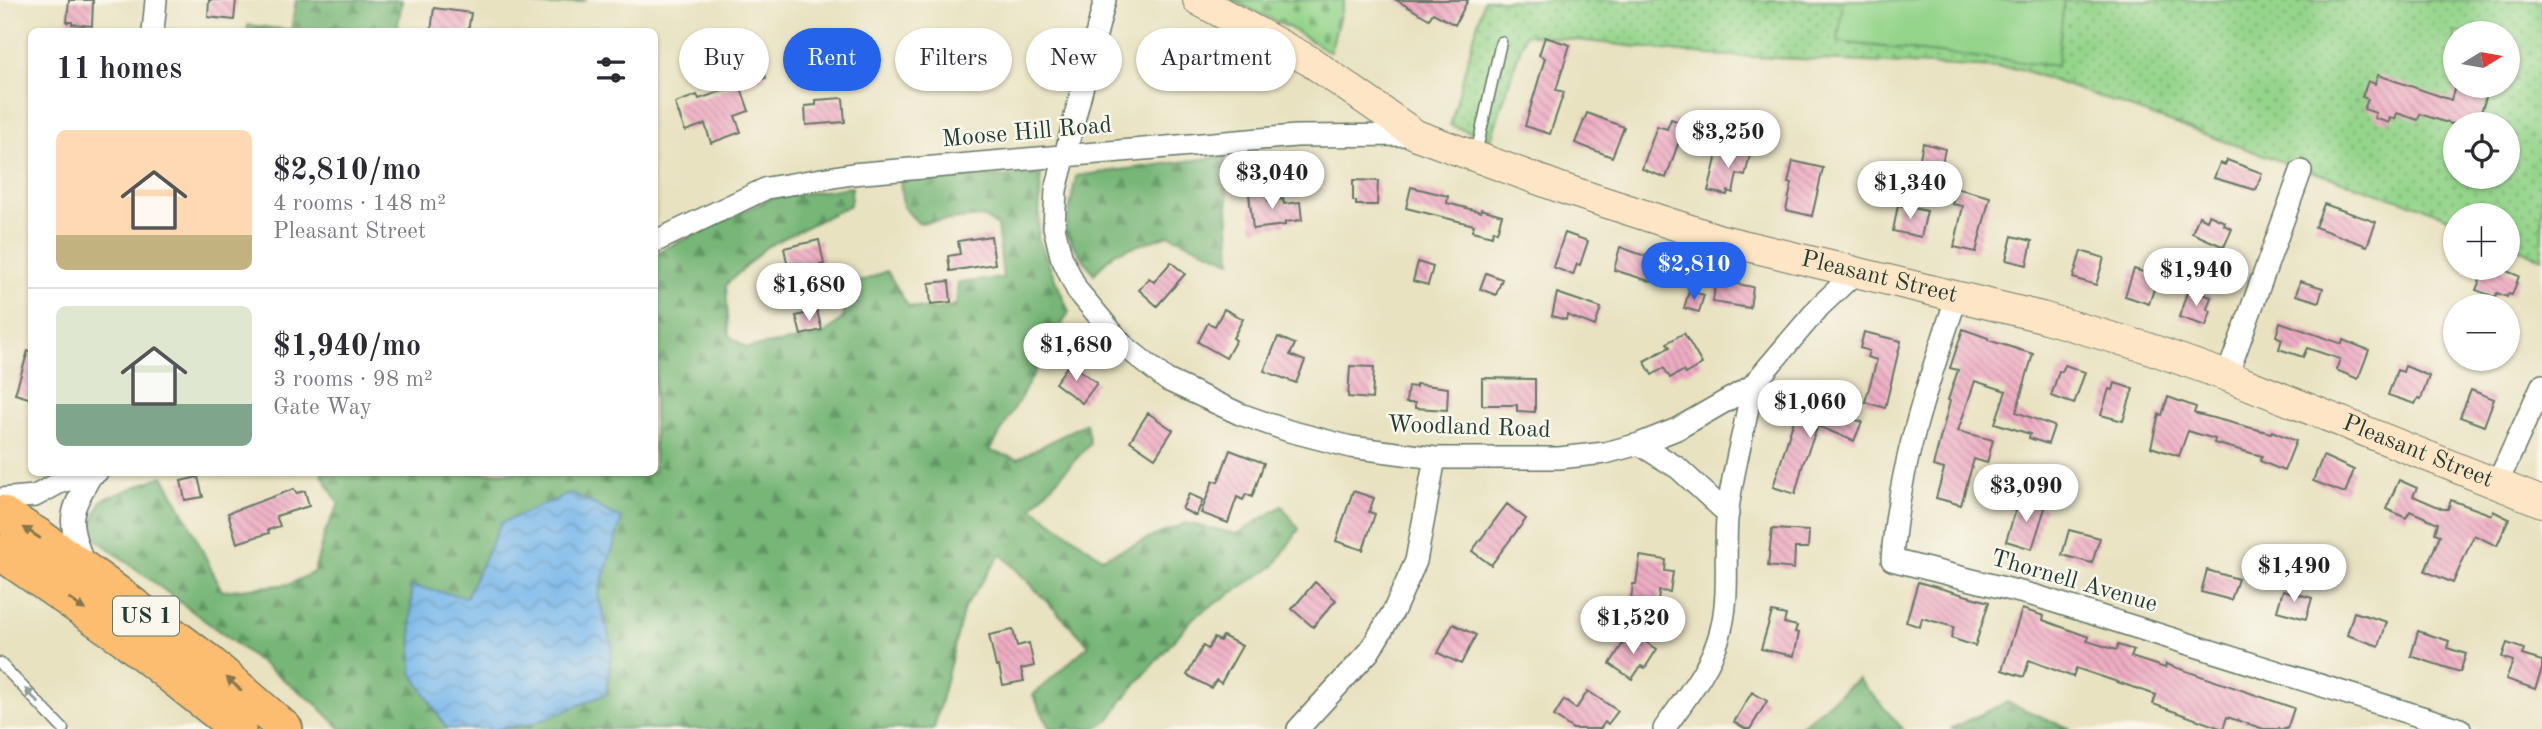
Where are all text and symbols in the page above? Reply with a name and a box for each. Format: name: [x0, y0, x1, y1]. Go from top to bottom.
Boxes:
north arrow: [2443, 21, 2520, 98]
map controls: [2443, 21, 2520, 371]
chip: Buy: [679, 28, 769, 91]
chip: Rent: [783, 28, 881, 91]
chip: Filters: [895, 28, 1012, 91]
chip: New: [1026, 28, 1122, 91]
chip: Apartment: [1136, 28, 1296, 91]
icon: filters: [592, 51, 630, 89]
text: 11 homes: [56, 55, 182, 85]
pin: $3,250: [1671, 110, 1785, 170]
button: locate: [2443, 112, 2520, 189]
street label: Moose Hill Road: [941, 114, 1113, 152]
text: $3,250: [1691, 121, 1765, 144]
pin: $3,040: [1215, 152, 1329, 211]
text: $2,810/mo: [273, 156, 421, 186]
icon: home: [112, 158, 196, 242]
text: $3,040: [1235, 162, 1309, 185]
pin: $1,340: [1853, 162, 1967, 221]
text: $1,340: [1873, 172, 1947, 195]
text: 4 rooms · 148 m²: [273, 192, 446, 215]
button: +: [2443, 203, 2520, 280]
text: Pleasant Street: [273, 220, 426, 243]
pin: $2,810: [1637, 243, 1751, 302]
street label: Pleasant Street: [1799, 247, 1960, 308]
pin: $1,940: [2139, 248, 2253, 308]
text: $2,810: [1657, 253, 1731, 276]
text: $1,940: [2159, 259, 2233, 282]
pin: $1,680: [752, 264, 866, 323]
text: $1,680: [772, 274, 846, 297]
button: −: [2443, 294, 2520, 371]
pin: $1,680: [1019, 324, 1133, 383]
text: $1,940/mo: [273, 332, 421, 362]
icon: home: [112, 334, 196, 418]
text: $1,680: [1039, 334, 1113, 357]
text: 3 rooms · 98 m²: [273, 368, 433, 391]
pin: $1,060: [1753, 380, 1867, 440]
text: $1,060: [1773, 391, 1847, 414]
text: Gate Way: [273, 396, 372, 419]
street label: Pleasant Street: [2339, 411, 2496, 493]
street label: Woodland Road: [1387, 413, 1551, 443]
pin: $3,090: [1969, 464, 2083, 524]
text: $3,090: [1989, 475, 2063, 498]
one-way arrow: [23, 527, 42, 540]
pin: $1,490: [2237, 544, 2351, 604]
street label: Thornell Avenue: [1988, 547, 2160, 617]
text: $1,490: [2257, 555, 2331, 578]
road number: US 1: [113, 596, 179, 636]
pin: $1,520: [1576, 596, 1690, 656]
one-way arrow: [68, 597, 86, 611]
text: $1,520: [1596, 607, 1670, 630]
one-way arrow: [225, 676, 243, 692]
one-way arrow: [24, 688, 40, 705]

